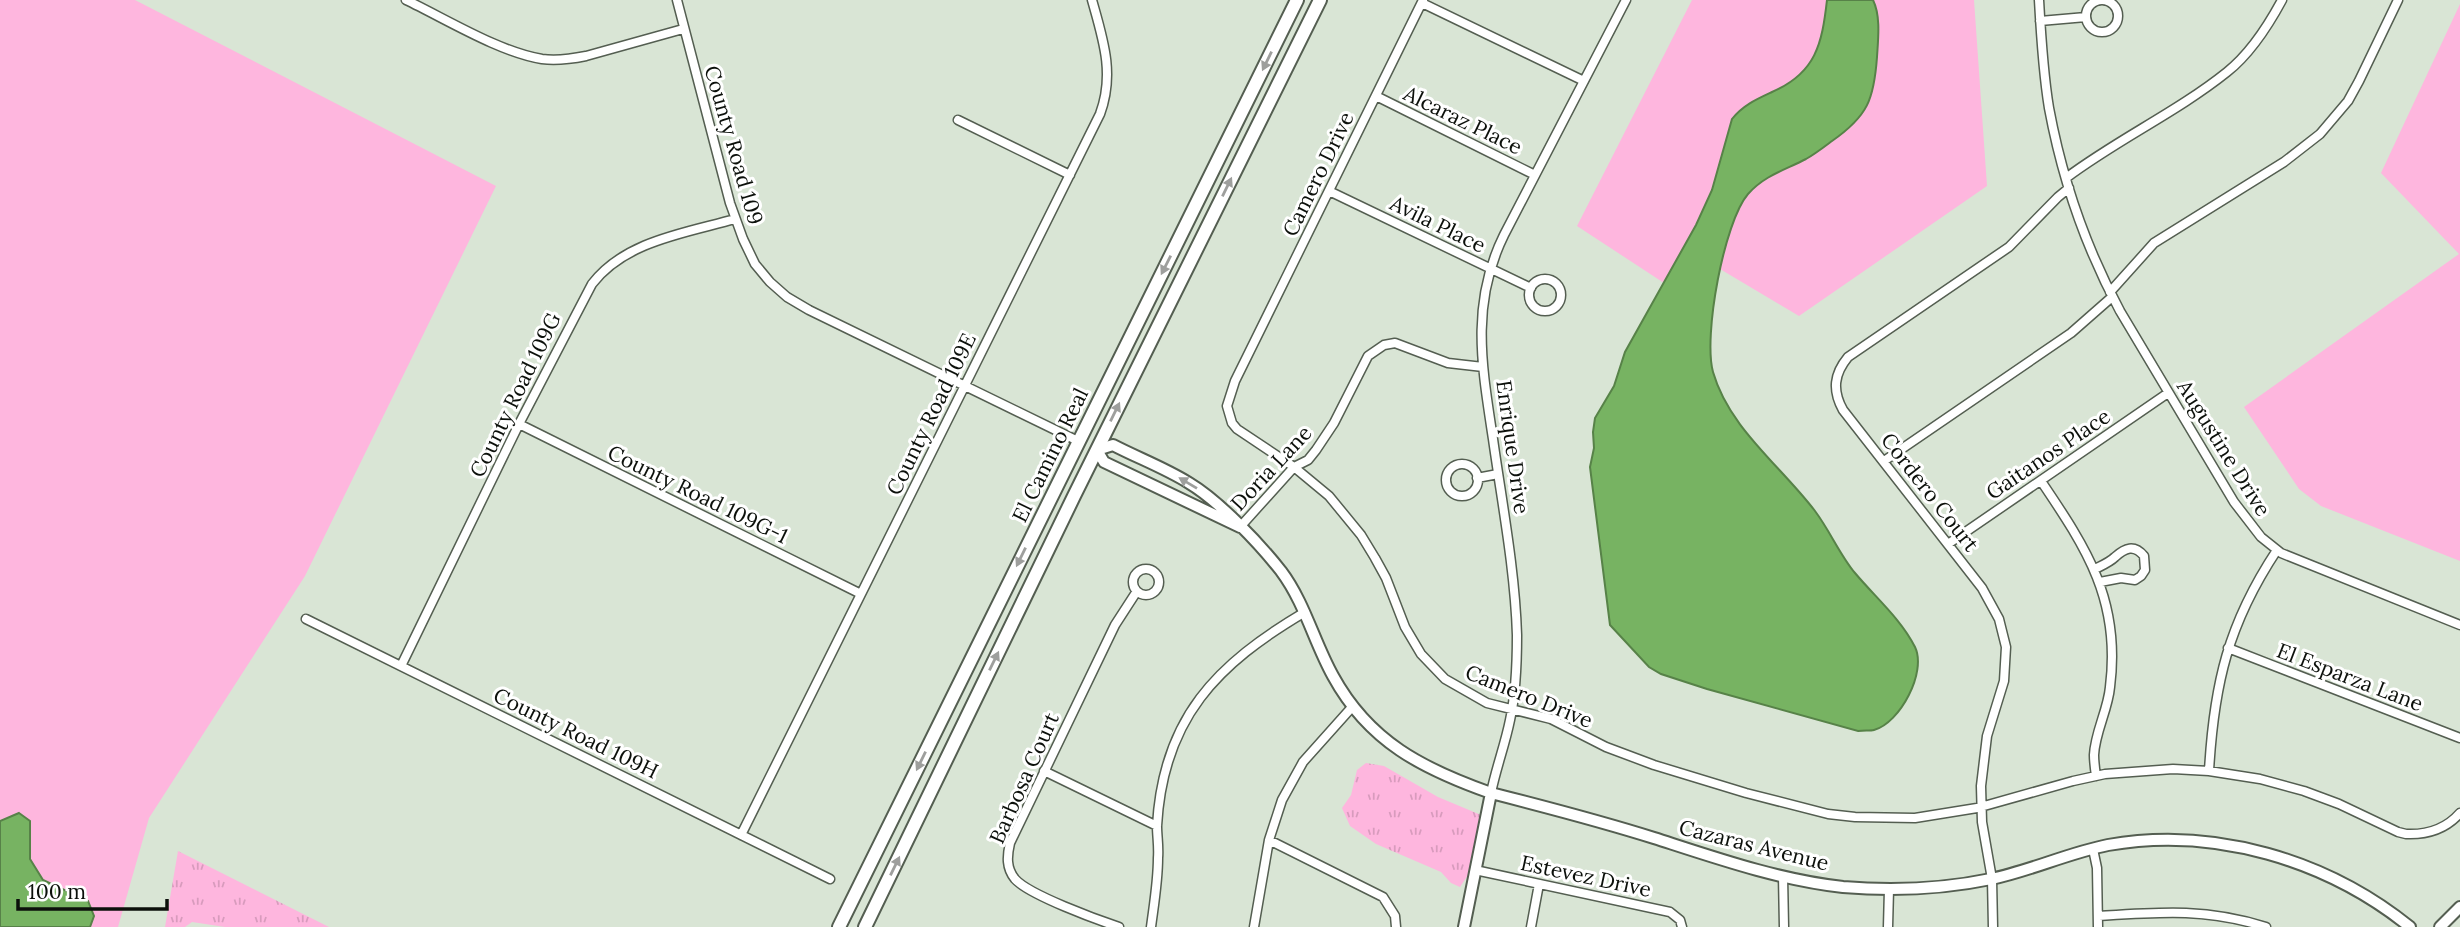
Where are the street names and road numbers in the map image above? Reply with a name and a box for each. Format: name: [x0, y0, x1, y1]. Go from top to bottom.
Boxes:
street label: County Road 109: [698, 63, 770, 227]
street label: Alcaraz Place: [1398, 79, 1527, 160]
street label: Camero Drive: [1276, 107, 1360, 241]
street label: Avila Place: [1385, 189, 1490, 259]
street label: County Road 109G: [463, 308, 567, 482]
street label: County Road 109E: [880, 329, 982, 499]
street label: Augustine Drive: [2171, 374, 2277, 521]
street label: Enrique Drive: [1490, 378, 1536, 516]
street label: El Camino Real: [1006, 383, 1094, 527]
street label: Gaitanos Place: [1981, 403, 2115, 505]
street label: Doria Lane: [1225, 420, 1317, 516]
street label: Cordero Court: [1875, 427, 1985, 558]
street label: County Road 109G-1: [603, 439, 793, 549]
street label: El Esparza Lane: [2273, 637, 2427, 717]
street label: Camero Drive: [1461, 658, 1597, 734]
street label: County Road 109H: [489, 681, 663, 785]
street label: Barbosa Court: [983, 708, 1065, 848]
street label: Cazaras Avenue: [1676, 813, 1832, 877]
street label: Estevez Drive: [1518, 849, 1654, 903]

